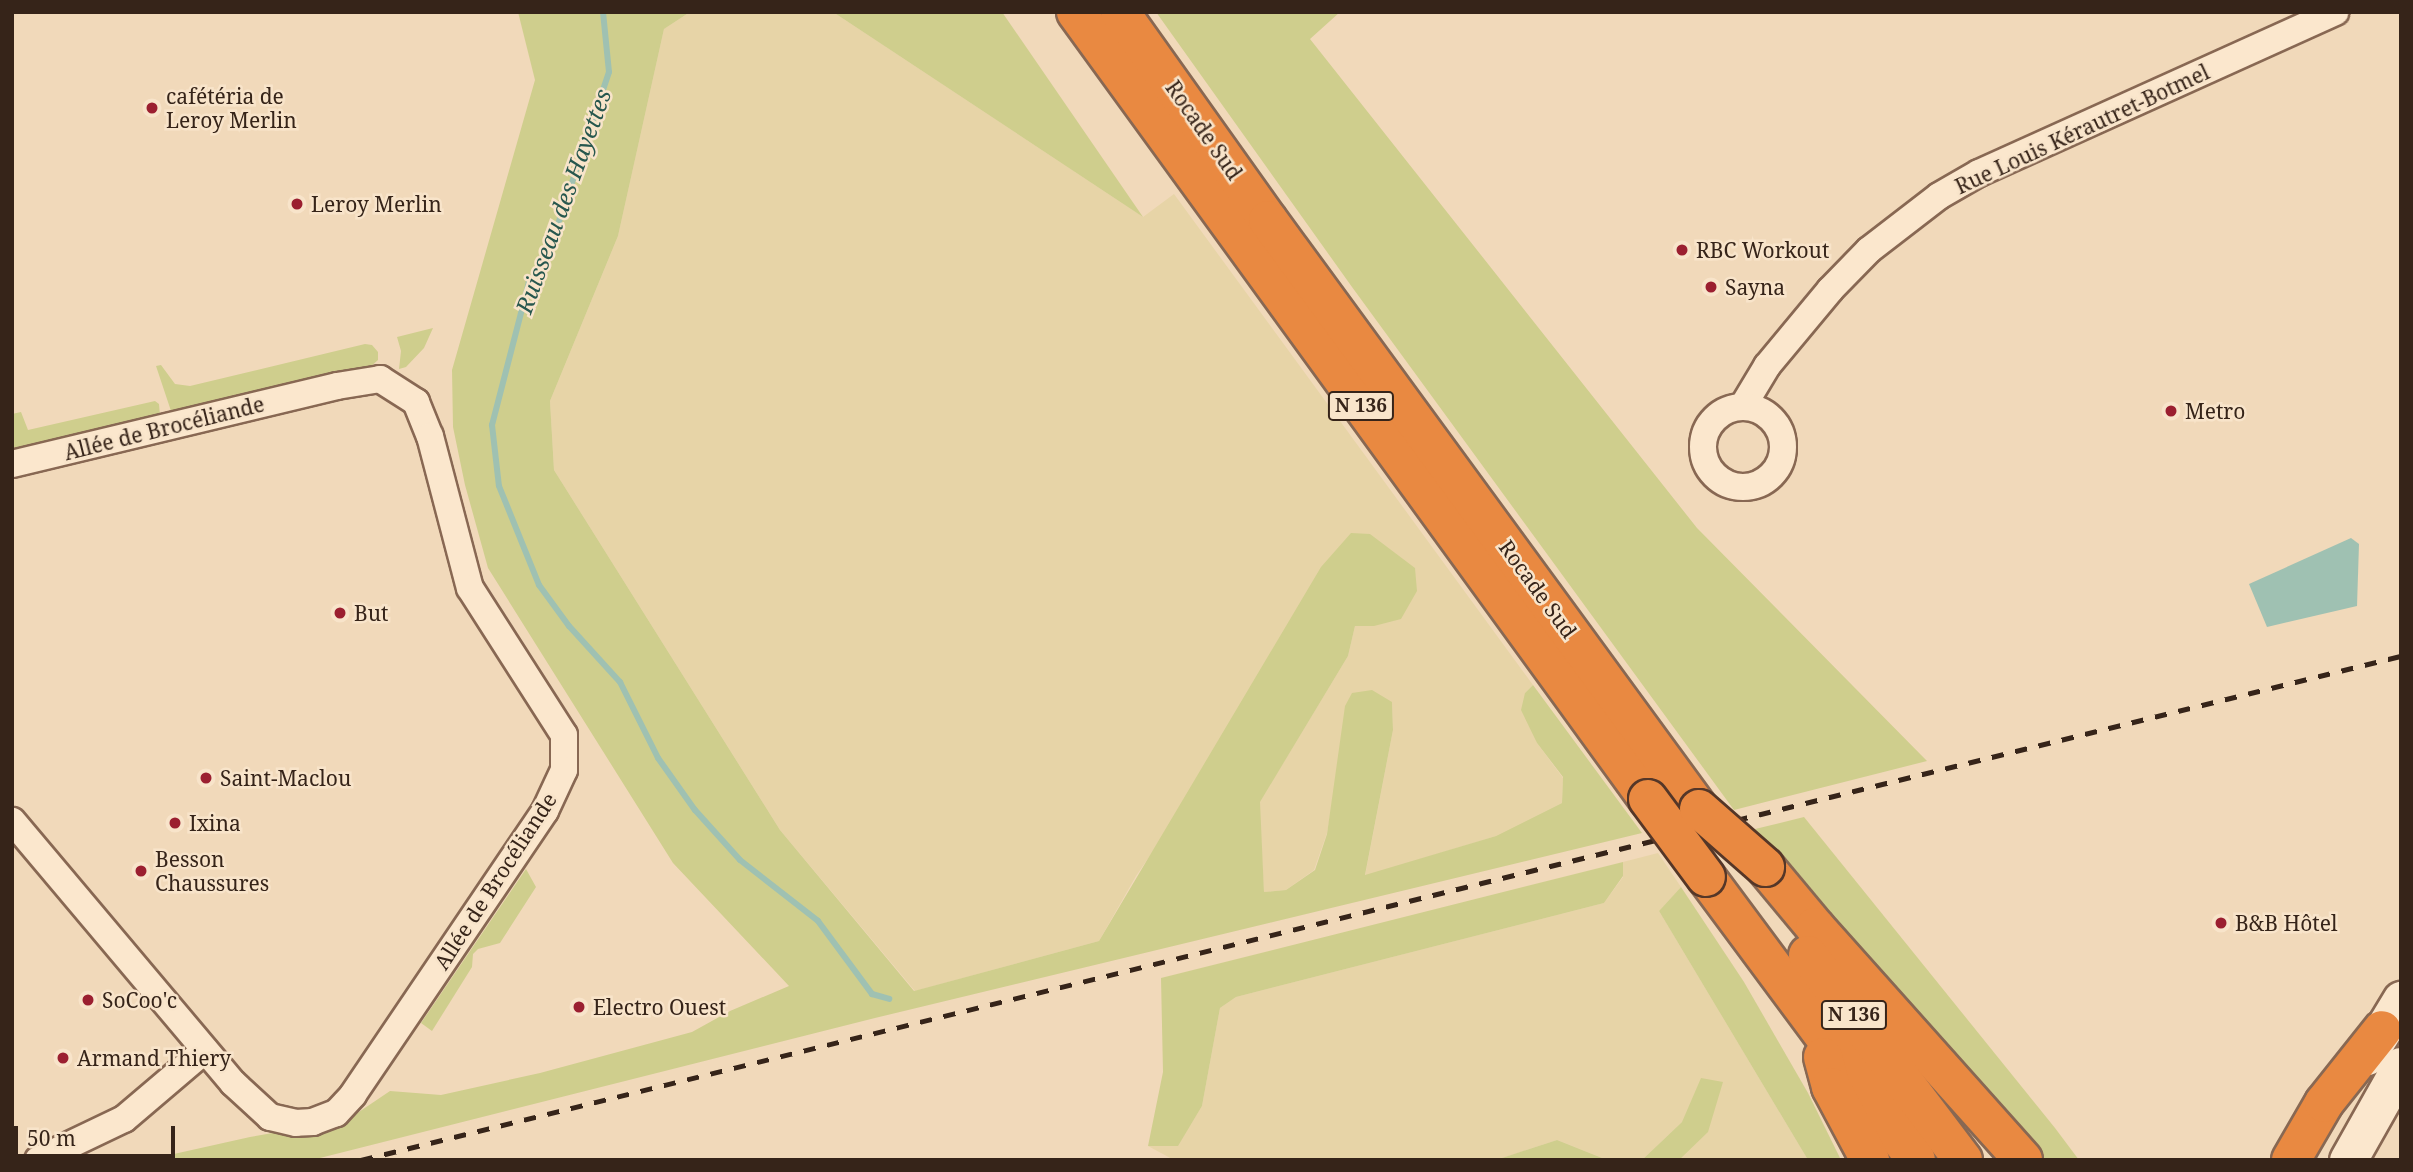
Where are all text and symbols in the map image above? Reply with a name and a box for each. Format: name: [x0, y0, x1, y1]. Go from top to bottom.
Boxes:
street label: Rue Louis Kérautret-Botmel: [1951, 59, 2213, 199]
street label: Rocade Sud: [1161, 76, 1247, 184]
place label: cafétéria de Leroy Merlin: [166, 83, 297, 133]
water label: Ruisseau des Hayettes: [510, 85, 616, 317]
marker: cafétéria de Leroy Merlin: [144, 100, 160, 116]
place label: Leroy Merlin: [311, 191, 442, 217]
marker: Leroy Merlin: [289, 196, 305, 212]
place label: RBC Workout: [1696, 237, 1829, 263]
marker: RBC Workout: [1674, 242, 1690, 258]
place label: Sayna: [1725, 274, 1785, 300]
marker: Sayna: [1703, 279, 1719, 295]
road number: N 136: [1328, 390, 1394, 422]
street label: Allée de Brocéliande: [61, 391, 267, 465]
place label: Metro: [2185, 398, 2245, 424]
marker: Metro: [2163, 403, 2179, 419]
street label: Rocade Sud: [1494, 535, 1582, 643]
place label: But: [354, 600, 388, 626]
marker: But: [332, 605, 348, 621]
place label: Saint-Maclou: [220, 765, 351, 791]
marker: Saint-Maclou: [198, 770, 214, 786]
street label: Allée de Brocéliande: [429, 788, 561, 974]
place label: Ixina: [189, 810, 241, 836]
marker: Ixina: [167, 815, 183, 831]
place label: Besson Chaussures: [155, 846, 269, 896]
marker: Besson Chaussures: [133, 863, 149, 879]
place label: B&B Hôtel: [2235, 910, 2337, 936]
marker: B&B Hôtel: [2213, 915, 2229, 931]
place label: SoCoo'c: [102, 987, 177, 1013]
marker: SoCoo'c: [80, 992, 96, 1008]
place label: Electro Ouest: [593, 994, 726, 1020]
marker: Electro Ouest: [571, 999, 587, 1015]
road number: N 136: [1821, 1000, 1887, 1030]
place label: Armand Thiery: [77, 1045, 231, 1071]
marker: Armand Thiery: [55, 1050, 71, 1066]
scale bar: [18, 1112, 178, 1156]
text: 50 m: [27, 1124, 76, 1152]

